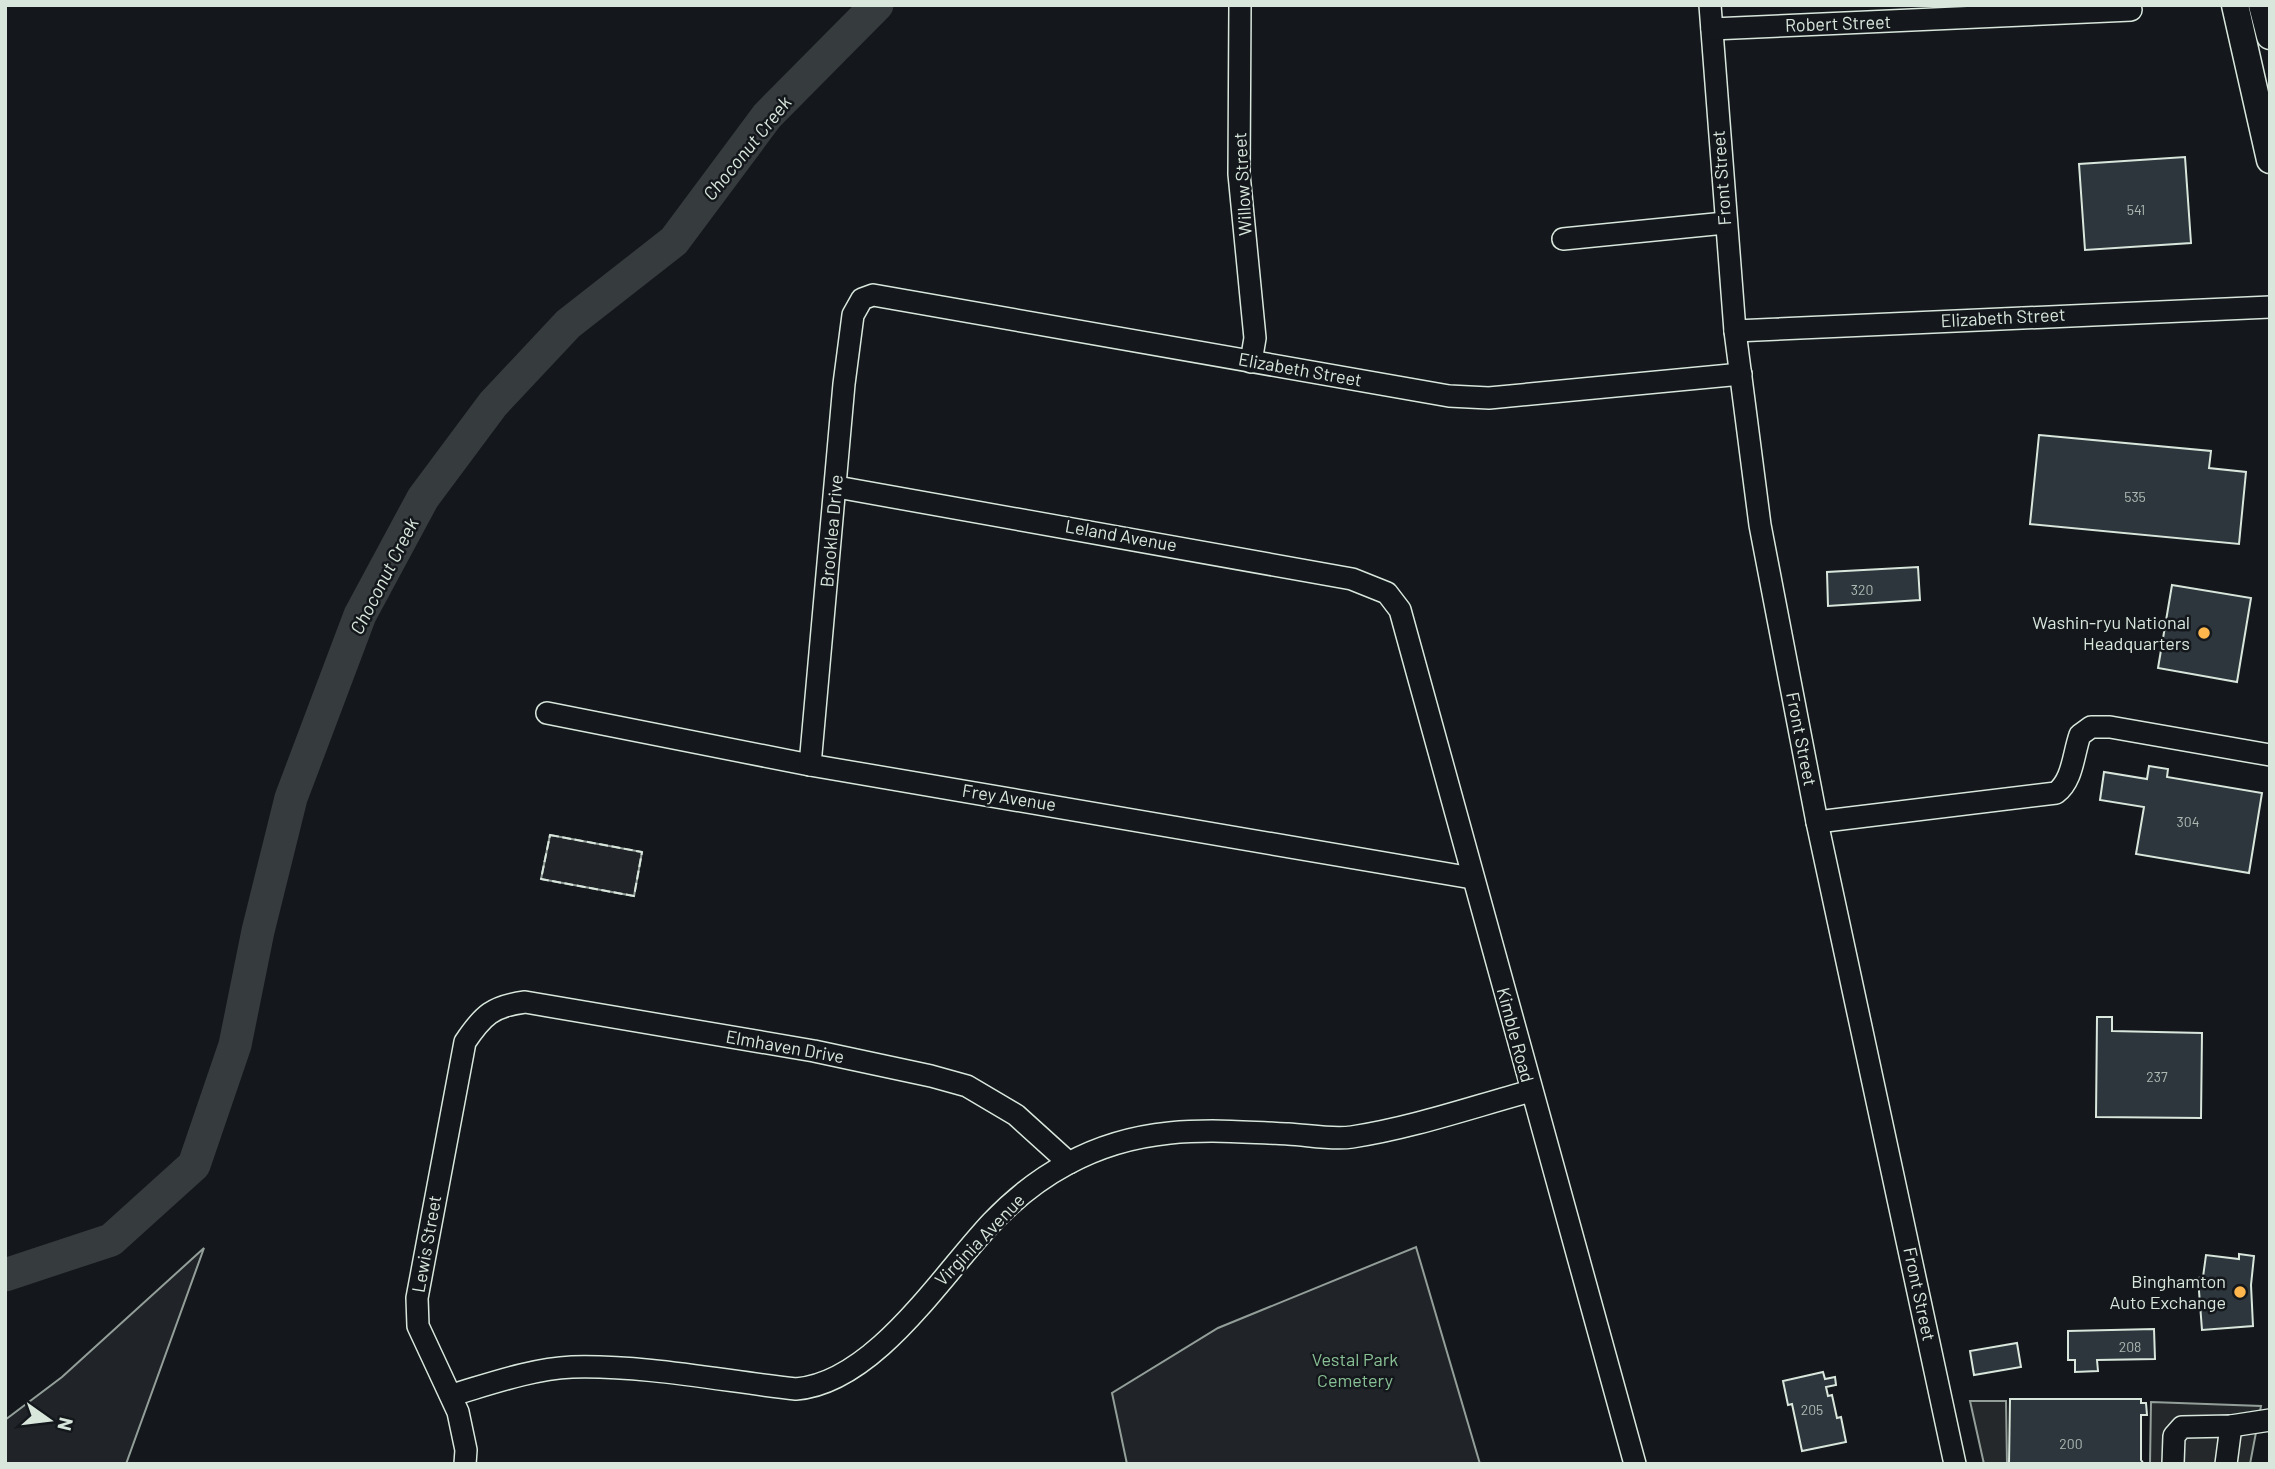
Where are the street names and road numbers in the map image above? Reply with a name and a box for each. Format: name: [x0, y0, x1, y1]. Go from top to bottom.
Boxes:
street label: Robert Street: [1785, 10, 1891, 36]
street label: Front Street: [1707, 130, 1735, 226]
street label: Willow Street: [1228, 132, 1256, 236]
street label: Elizabeth Street: [1940, 303, 2066, 331]
street label: Elizabeth Street: [1237, 347, 1364, 391]
street label: Brooklea Drive: [815, 474, 847, 588]
street label: Leland Avenue: [1063, 514, 1179, 556]
street label: Front Street: [1782, 690, 1822, 788]
street label: Frey Avenue: [961, 779, 1058, 815]
street label: Kimble Road: [1493, 985, 1539, 1085]
street label: Elmhaven Drive: [724, 1025, 846, 1067]
street label: Virginia Avenue: [930, 1188, 1029, 1290]
street label: Lewis Street: [407, 1193, 445, 1294]
street label: Front Street: [1899, 1245, 1941, 1343]

